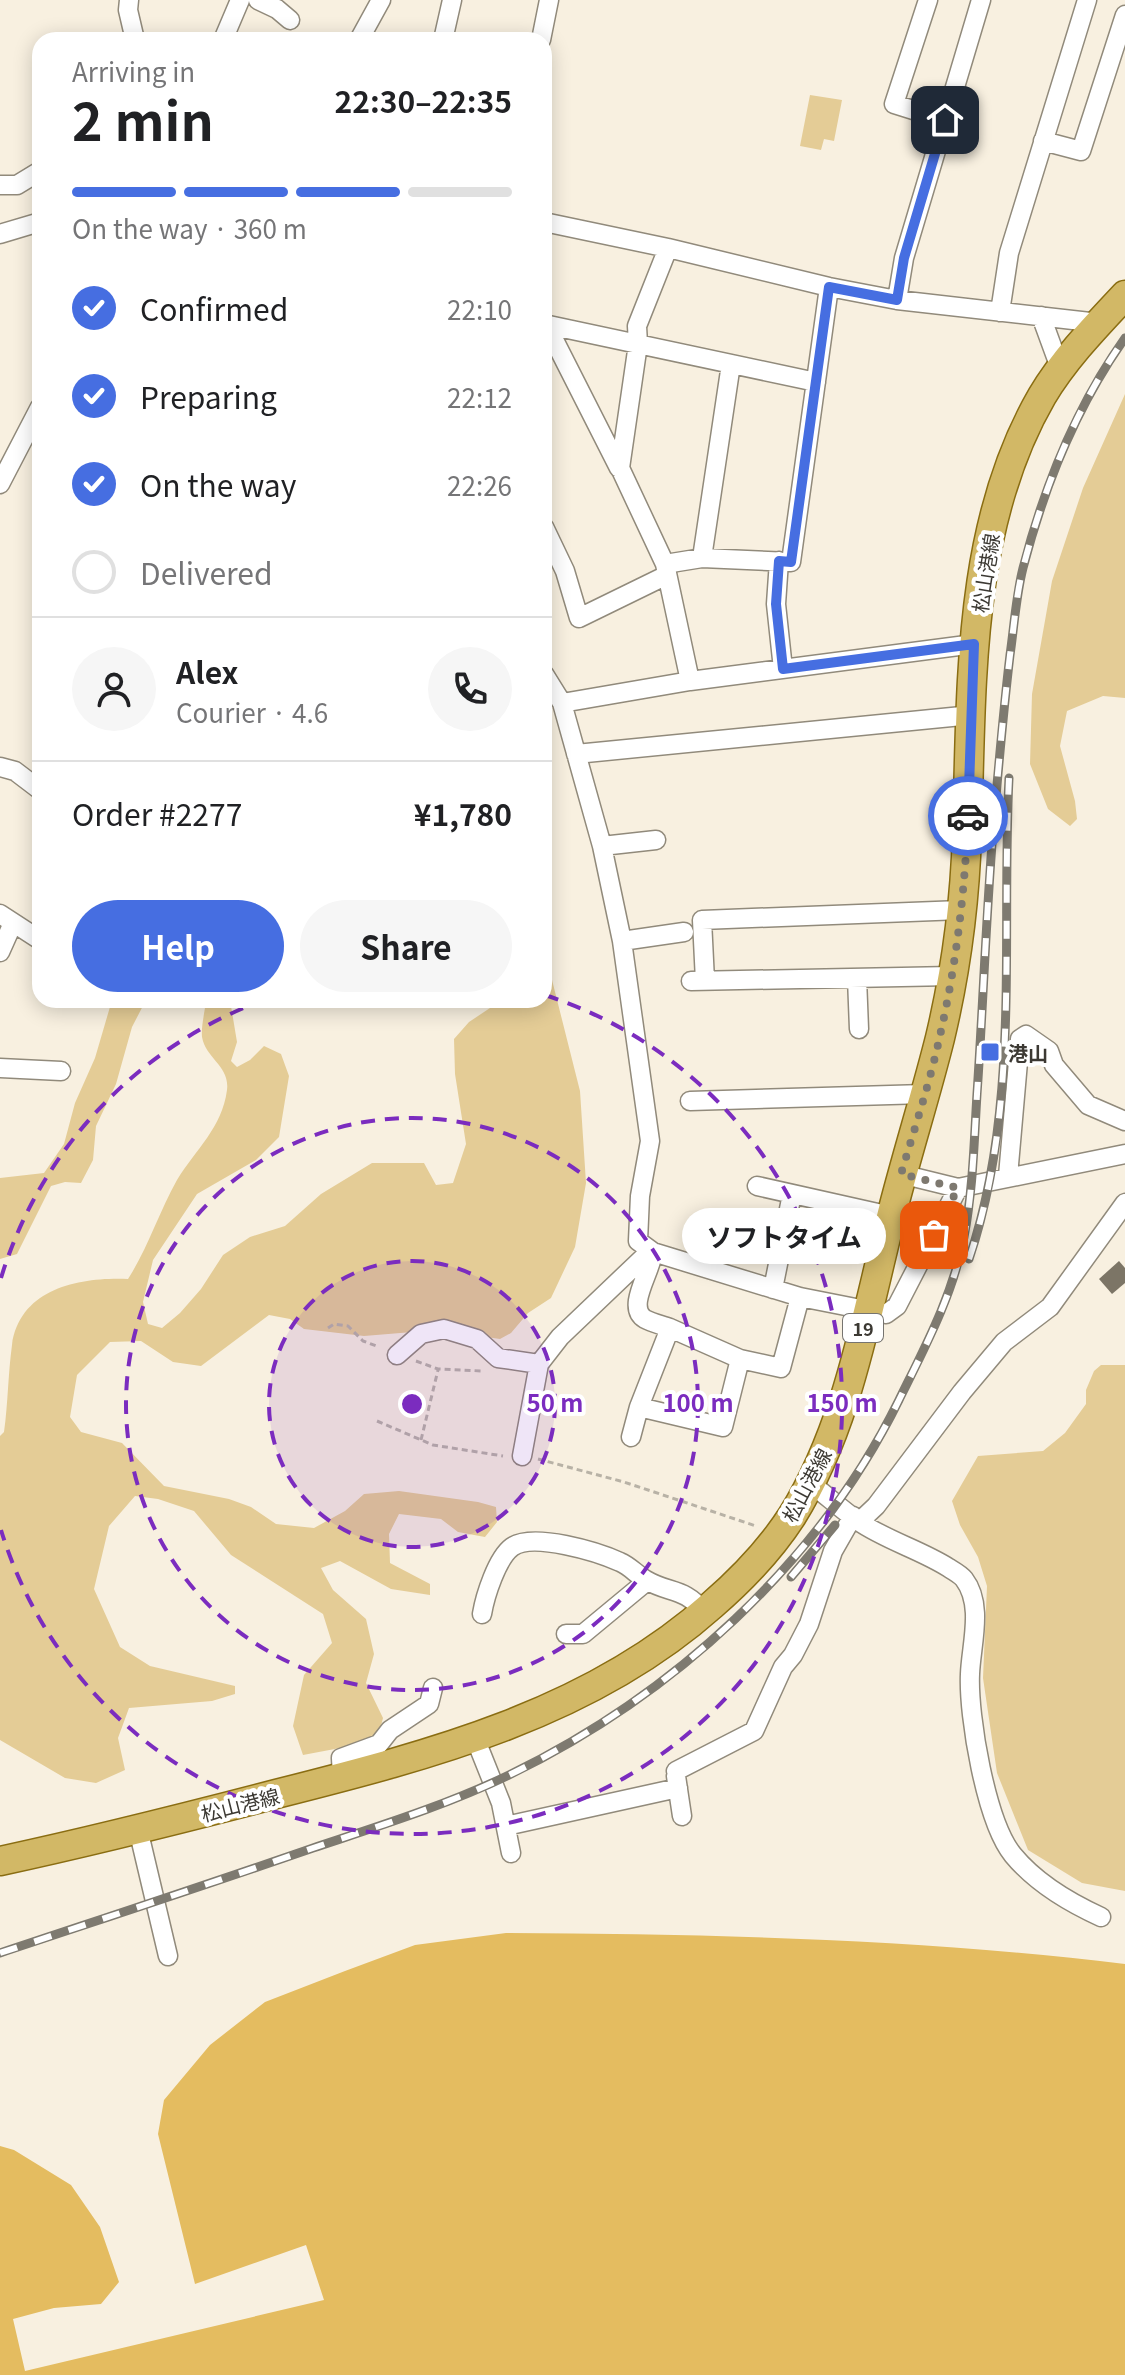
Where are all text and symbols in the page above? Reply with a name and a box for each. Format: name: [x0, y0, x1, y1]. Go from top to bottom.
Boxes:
text: Arriving in: [72, 52, 195, 89]
text: 22:30–22:35: [335, 78, 512, 122]
text: 2 min: [72, 81, 214, 156]
pin: [911, 86, 979, 154]
icon: home: [923, 98, 967, 142]
text: On the way · 360 m: [72, 209, 307, 246]
icon: check: [72, 286, 116, 330]
text: Confirmed: [140, 286, 288, 330]
text: 22:10: [447, 290, 512, 327]
icon: check: [72, 374, 116, 418]
text: Preparing: [140, 374, 277, 418]
text: 22:12: [447, 378, 512, 415]
icon: check: [72, 462, 116, 506]
text: On the way: [140, 462, 296, 506]
text: 22:26: [447, 466, 512, 503]
street label: 松山港線: [964, 531, 1006, 615]
text: Delivered: [140, 550, 273, 594]
button: person: [72, 647, 156, 731]
button: phone: [428, 647, 512, 731]
text: Alex: [176, 649, 238, 693]
text: Courier · 4.6: [176, 693, 328, 730]
courier: [928, 776, 1008, 856]
text: Order #2277: [72, 791, 242, 835]
text: ¥1,780: [414, 791, 512, 835]
icon: car: [946, 794, 990, 838]
button: Help: [72, 900, 284, 992]
button: Share: [300, 900, 512, 992]
place label: 港山: [1008, 1038, 1048, 1067]
marker: 港山: [979, 1041, 1001, 1063]
pin: [900, 1201, 968, 1269]
callout: ソフトタイム: [682, 1207, 886, 1263]
icon: bag: [912, 1213, 956, 1257]
text: ソフトタイム: [706, 1217, 862, 1254]
road number: 19: [843, 1314, 883, 1342]
text: 50 m: [527, 1384, 583, 1419]
text: 100 m: [662, 1384, 734, 1419]
text: 150 m: [806, 1384, 878, 1419]
centre of rings: [398, 1390, 426, 1418]
street label: 松山港線: [774, 1443, 838, 1527]
street label: 松山港線: [198, 1780, 282, 1828]

